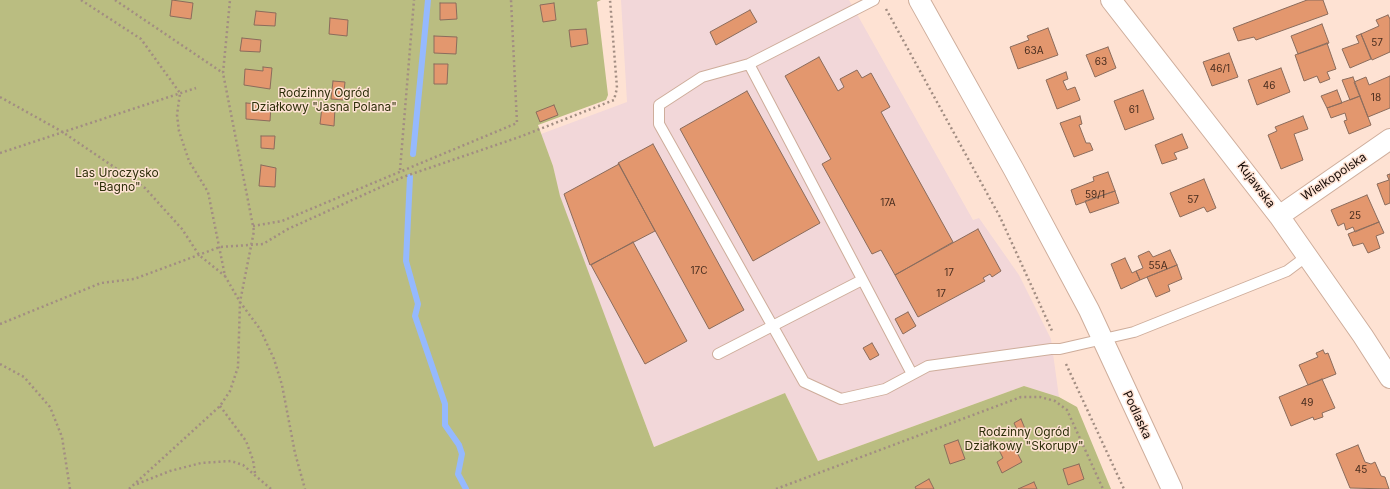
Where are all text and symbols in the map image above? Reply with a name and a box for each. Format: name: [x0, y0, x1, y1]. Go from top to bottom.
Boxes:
house number: 57: [1371, 37, 1383, 49]
house number: 63A: [1024, 45, 1044, 57]
house number: 63: [1095, 56, 1107, 68]
house number: 46/1: [1210, 63, 1230, 75]
house number: 46: [1263, 80, 1275, 92]
park label: Rodzinny Ogród Działkowy "Jasna Polana": [251, 86, 397, 114]
house number: 18: [1371, 92, 1381, 104]
house number: 61: [1129, 104, 1139, 116]
street label: Wielkopolska: [1299, 150, 1369, 204]
street label: Kujawska: [1234, 159, 1278, 211]
park label: Las Uroczysko "Bagno": [75, 166, 159, 194]
house number: 59/1: [1085, 189, 1105, 201]
house number: 57: [1187, 194, 1199, 206]
house number: 17A: [880, 197, 896, 209]
house number: 25: [1349, 210, 1361, 222]
house number: 55A: [1148, 260, 1168, 272]
house number: 17C: [690, 265, 708, 277]
house number: 17: [944, 267, 954, 279]
house number: 17: [936, 288, 946, 300]
street label: Podlaska: [1120, 389, 1154, 441]
house number: 49: [1301, 397, 1313, 409]
park label: Rodzinny Ogród Działkowy "Skorupy": [965, 425, 1083, 453]
house number: 45: [1355, 464, 1367, 476]

